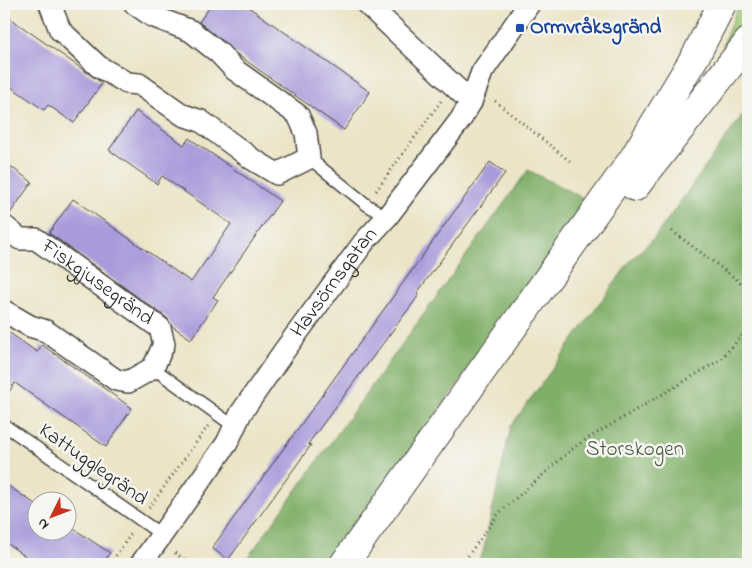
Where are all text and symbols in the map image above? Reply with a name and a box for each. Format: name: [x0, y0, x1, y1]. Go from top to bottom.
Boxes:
place label: Ormvråksgränd: [530, 13, 661, 45]
marker: Ormvråksgränd: [514, 22, 526, 34]
street label: Havsörnsgatan: [284, 221, 385, 344]
street label: Fiskgjusegränd: [34, 232, 160, 334]
street label: Kattugglegränd: [31, 416, 154, 516]
park label: Storskogen: [586, 435, 684, 467]
north arrow: [28, 490, 78, 540]
text: N: [32, 513, 54, 534]

